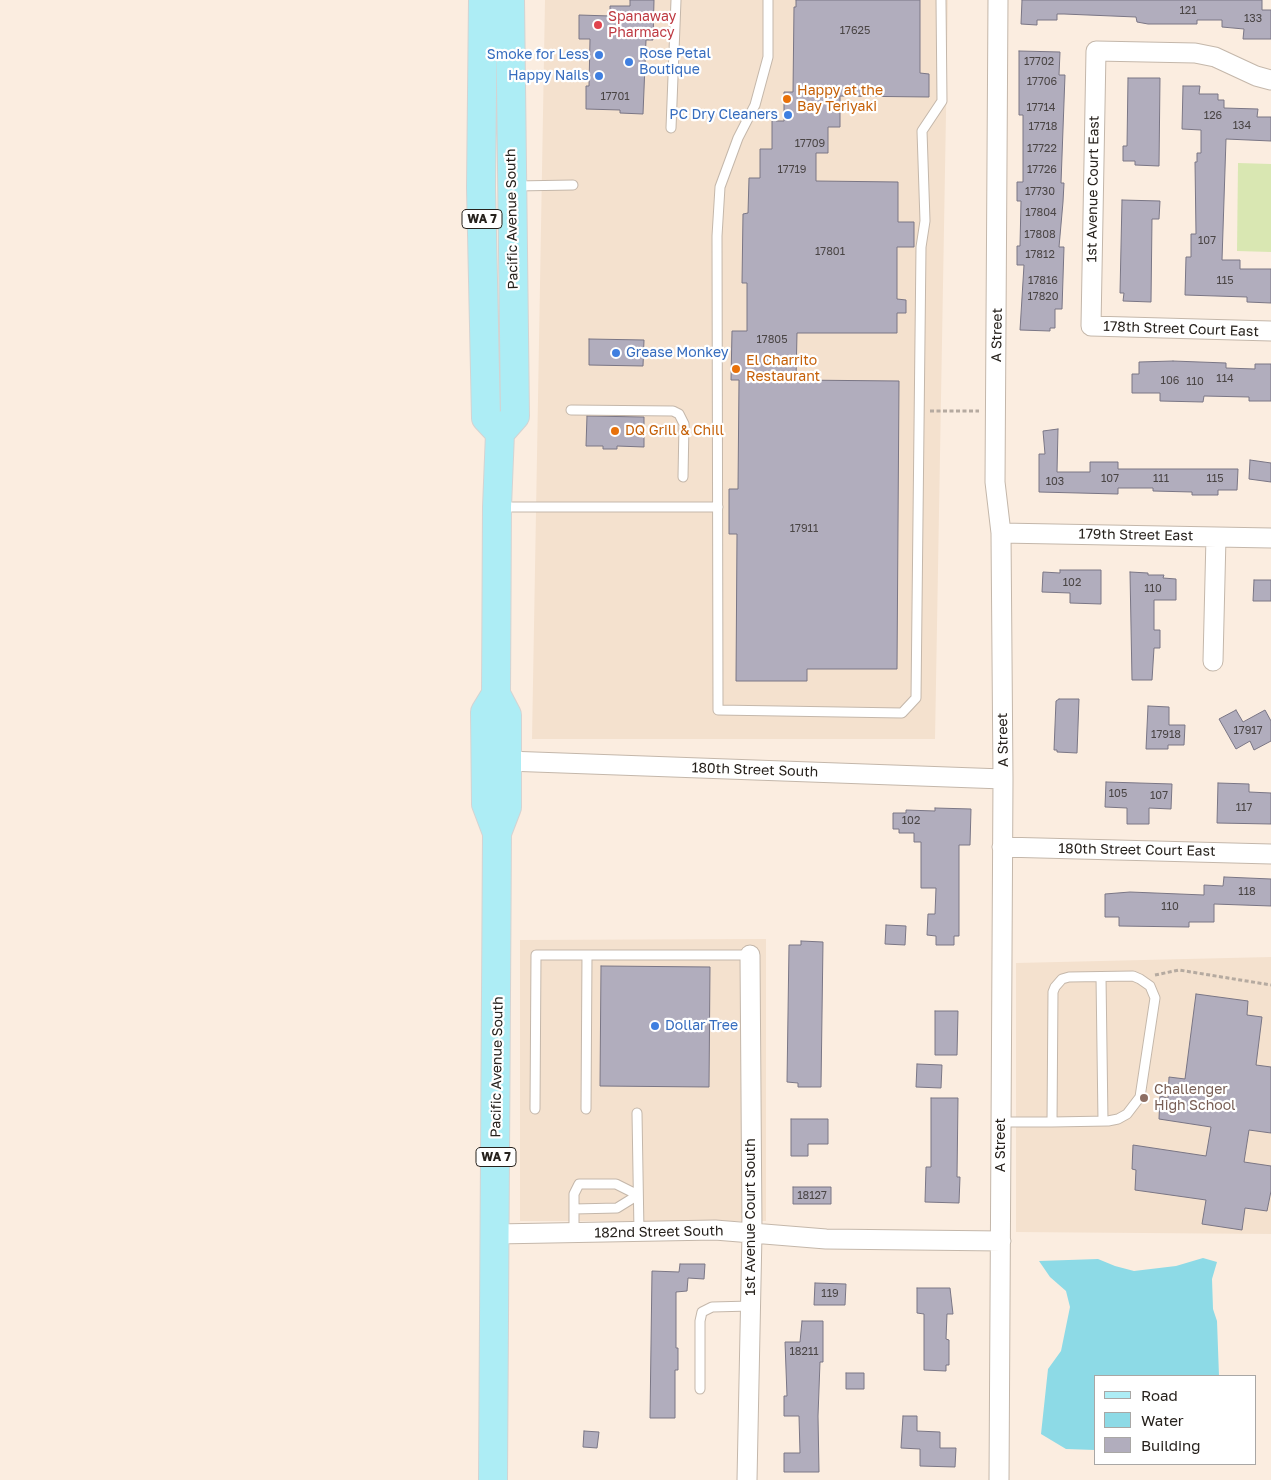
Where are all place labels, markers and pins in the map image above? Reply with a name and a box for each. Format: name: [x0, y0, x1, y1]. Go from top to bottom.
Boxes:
place label: Spanaway Pharmacy: [608, 9, 676, 41]
marker: Spanaway Pharmacy: [592, 19, 604, 31]
place label: Rose Petal Boutique: [639, 46, 711, 78]
place label: Smoke for Less: [487, 47, 589, 63]
marker: Smoke for Less: [593, 49, 605, 61]
marker: Rose Petal Boutique: [623, 56, 635, 68]
place label: Happy Nails: [508, 68, 589, 84]
marker: Happy Nails: [593, 70, 605, 82]
place label: Happy at the Bay Teriyaki: [797, 83, 883, 115]
marker: Happy at the Bay Teriyaki: [781, 93, 793, 105]
place label: PC Dry Cleaners: [669, 107, 778, 123]
marker: PC Dry Cleaners: [782, 109, 794, 121]
place label: Grease Monkey: [626, 345, 729, 361]
marker: Grease Monkey: [610, 347, 622, 359]
place label: El Charrito Restaurant: [746, 353, 820, 386]
marker: El Charrito Restaurant: [730, 363, 742, 375]
place label: DQ Grill & Chill: [625, 423, 724, 439]
marker: DQ Grill & Chill: [609, 425, 621, 437]
place label: Dollar Tree: [665, 1018, 738, 1034]
marker: Dollar Tree: [649, 1020, 661, 1032]
place label: Challenger High School: [1154, 1082, 1236, 1114]
marker: Challenger High School: [1138, 1092, 1150, 1104]

